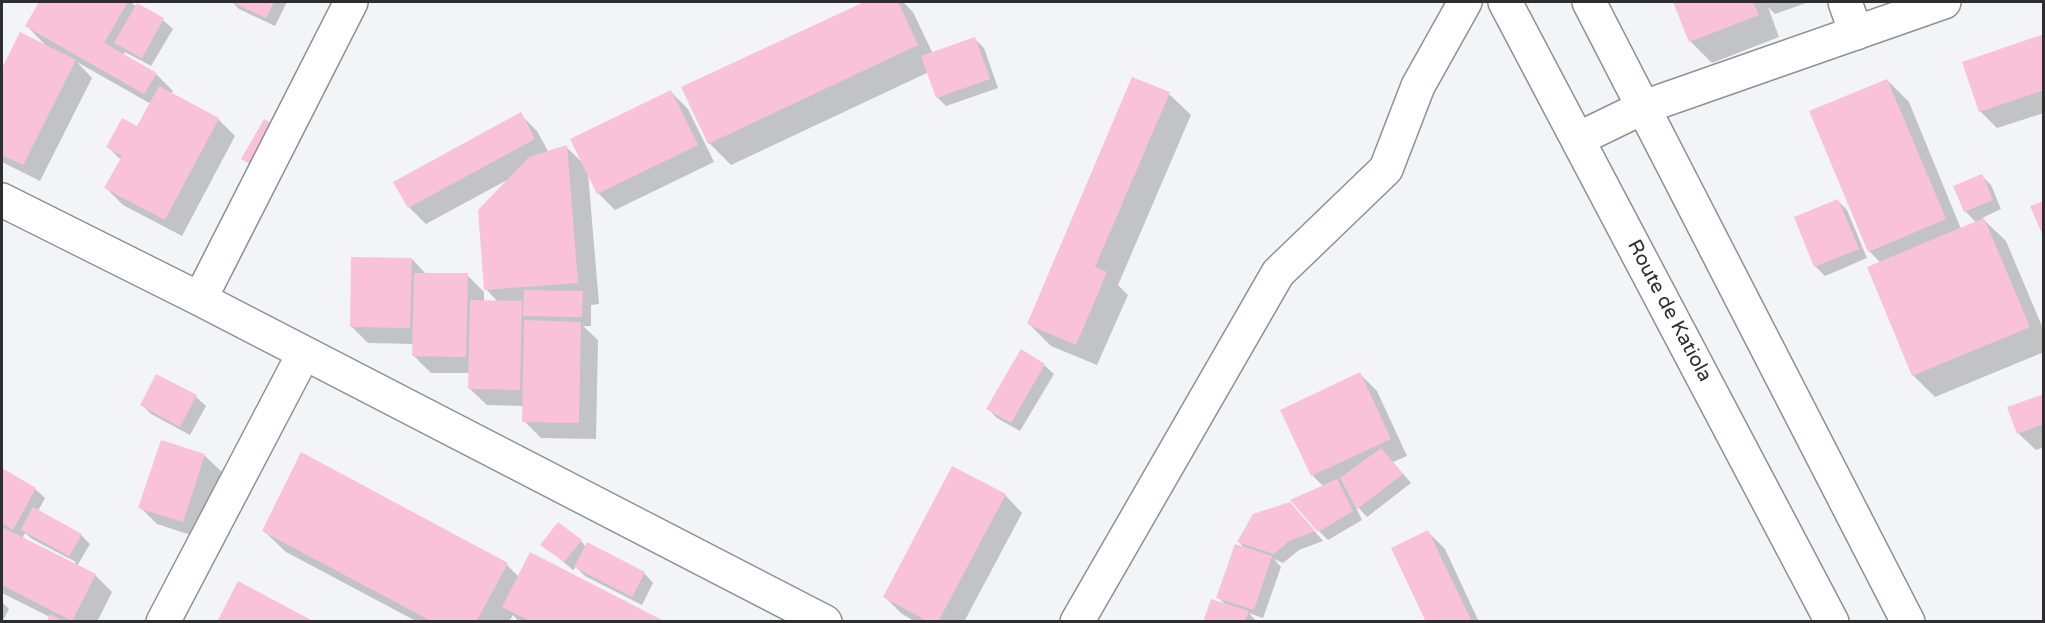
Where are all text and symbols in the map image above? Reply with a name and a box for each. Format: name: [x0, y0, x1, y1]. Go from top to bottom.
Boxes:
street label: Route de Katiola: [1622, 236, 1716, 386]

